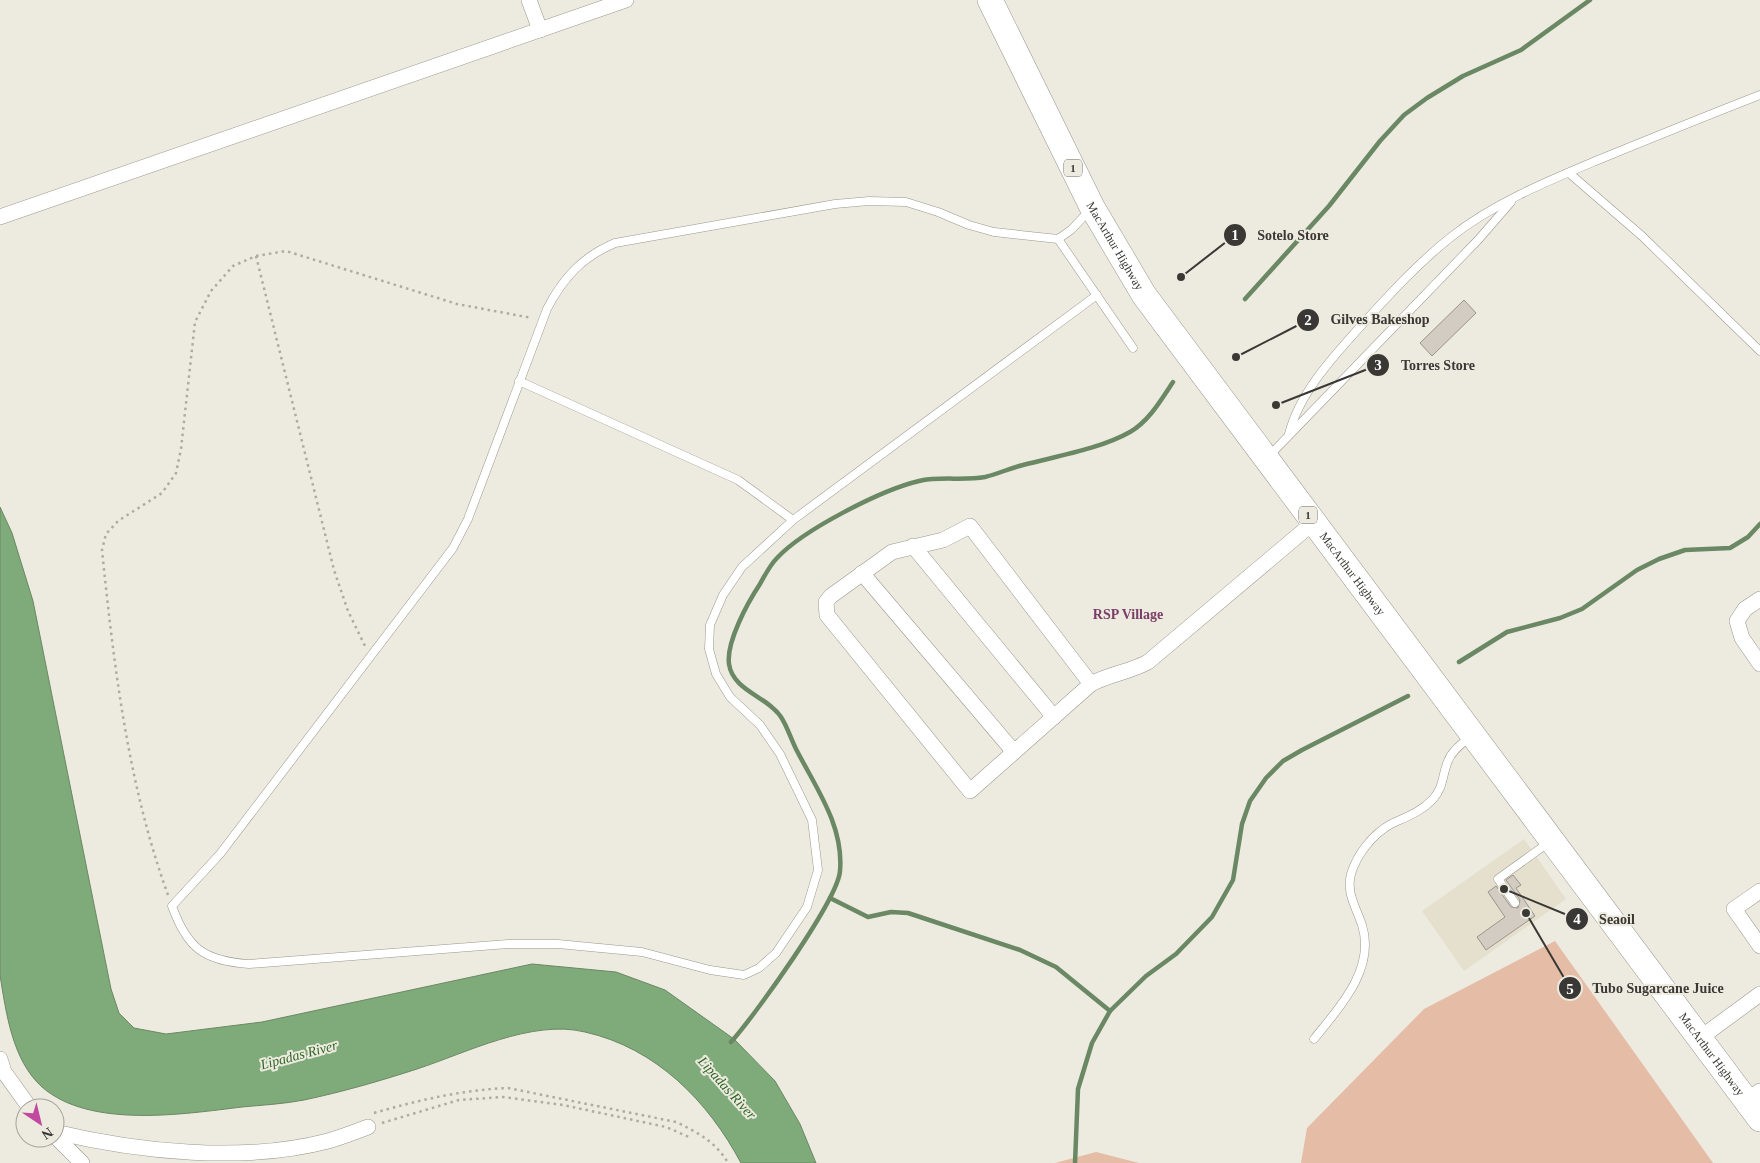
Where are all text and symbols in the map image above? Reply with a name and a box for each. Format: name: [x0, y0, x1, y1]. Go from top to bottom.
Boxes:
road number: 1: [1064, 160, 1082, 177]
street label: MacArthur Highway: [1083, 199, 1147, 293]
callout: Sotelo Store: [1222, 221, 1339, 250]
text: 1: [1231, 227, 1239, 243]
text: Sotelo Store: [1257, 228, 1329, 243]
callout: Gilves Bakeshop: [1295, 305, 1440, 334]
text: 2: [1304, 312, 1312, 328]
text: Gilves Bakeshop: [1330, 312, 1430, 327]
callout: Torres Store: [1366, 350, 1485, 379]
text: 3: [1374, 357, 1382, 373]
text: Torres Store: [1401, 358, 1475, 373]
road number: 1: [1299, 506, 1317, 524]
street label: MacArthur Highway: [1317, 529, 1388, 618]
district label: RSP Village: [1093, 607, 1163, 622]
callout: Seaoil: [1564, 904, 1645, 933]
text: 4: [1573, 911, 1581, 927]
text: Seaoil: [1599, 912, 1635, 927]
callout: Tubo Sugarcane Juice: [1557, 974, 1734, 1003]
text: 5: [1566, 981, 1574, 997]
text: Tubo Sugarcane Juice: [1592, 981, 1724, 996]
street label: MacArthur Highway: [1676, 1010, 1747, 1099]
water label: Lipadas River: [258, 1037, 340, 1073]
water label: Lipadas River: [694, 1053, 759, 1123]
north arrow: [15, 1098, 65, 1148]
text: N: [39, 1124, 56, 1142]

